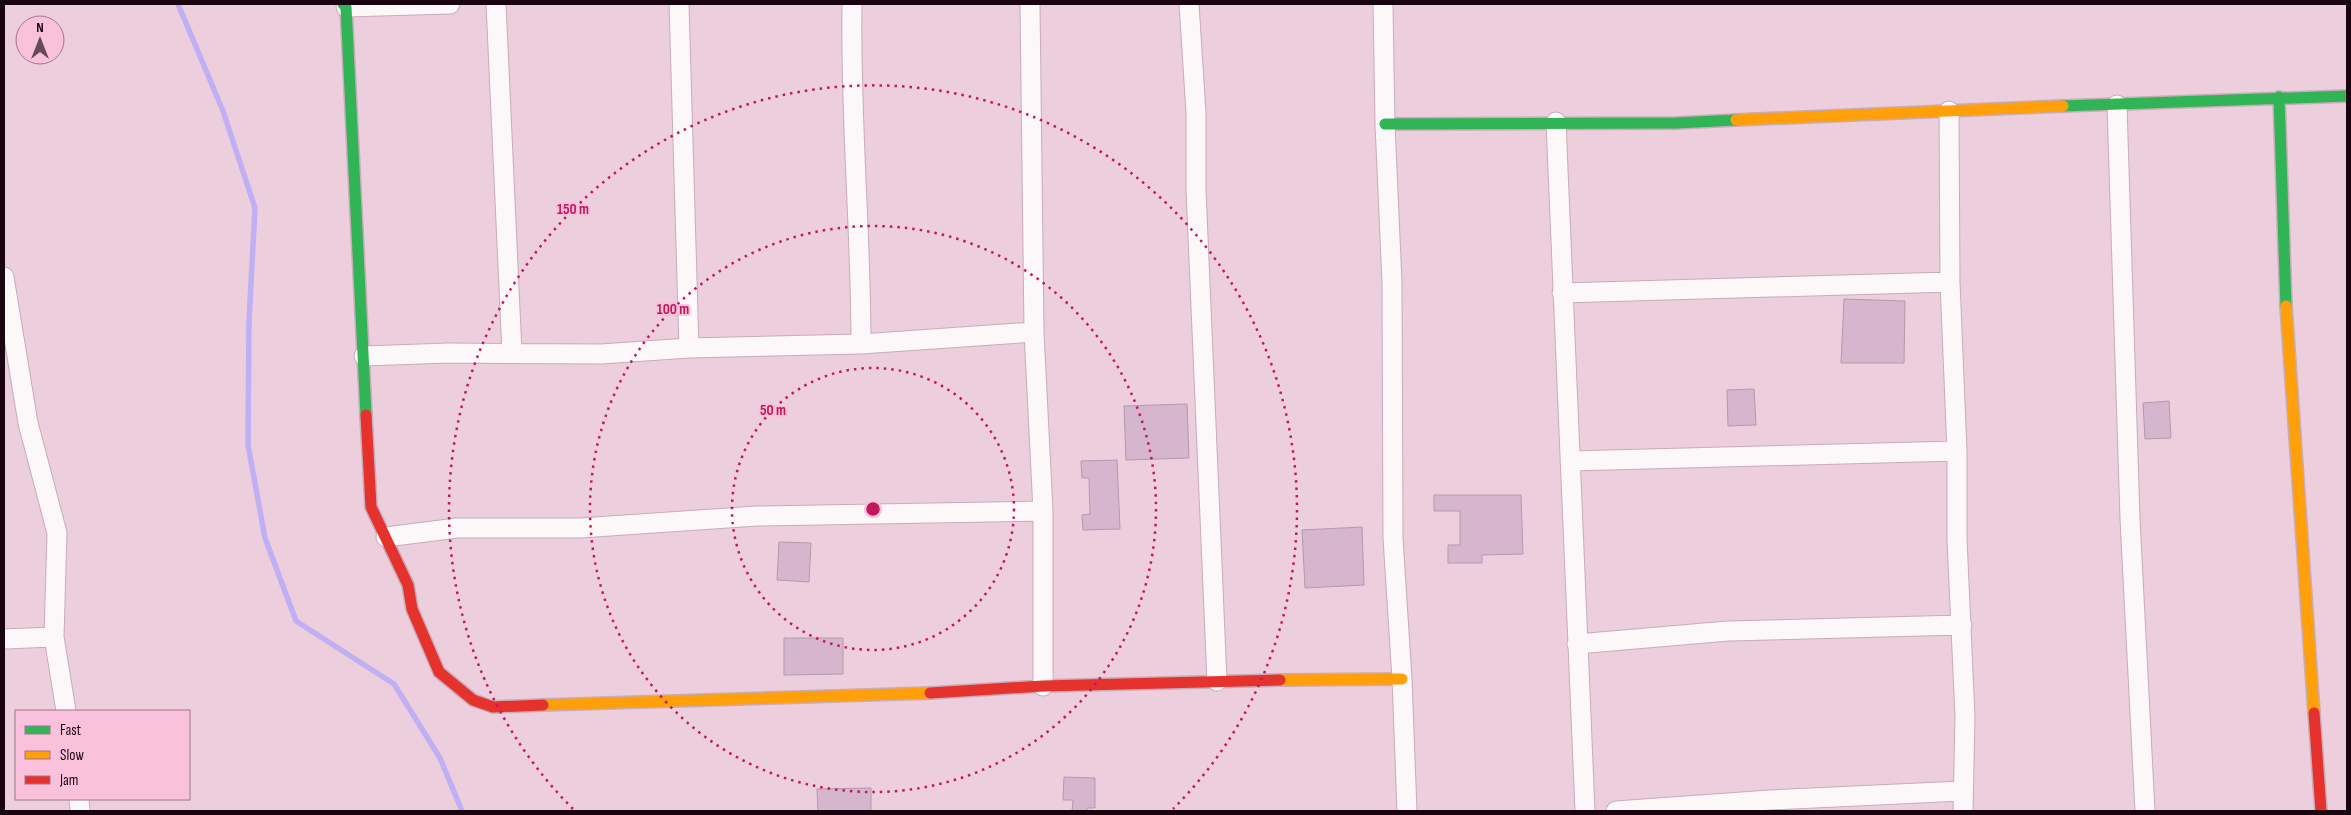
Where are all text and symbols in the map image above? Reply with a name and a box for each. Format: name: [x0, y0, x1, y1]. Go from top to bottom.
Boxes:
north arrow: [15, 15, 65, 65]
text: N: [36, 19, 44, 36]
text: 150 m: [557, 200, 589, 219]
text: 100 m: [657, 300, 689, 319]
text: 50 m: [760, 401, 786, 420]
centre of rings: [864, 500, 882, 518]
legend: [15, 710, 190, 800]
text: Fast: [60, 721, 82, 740]
text: Slow: [60, 746, 84, 765]
text: Jam: [59, 771, 78, 790]

